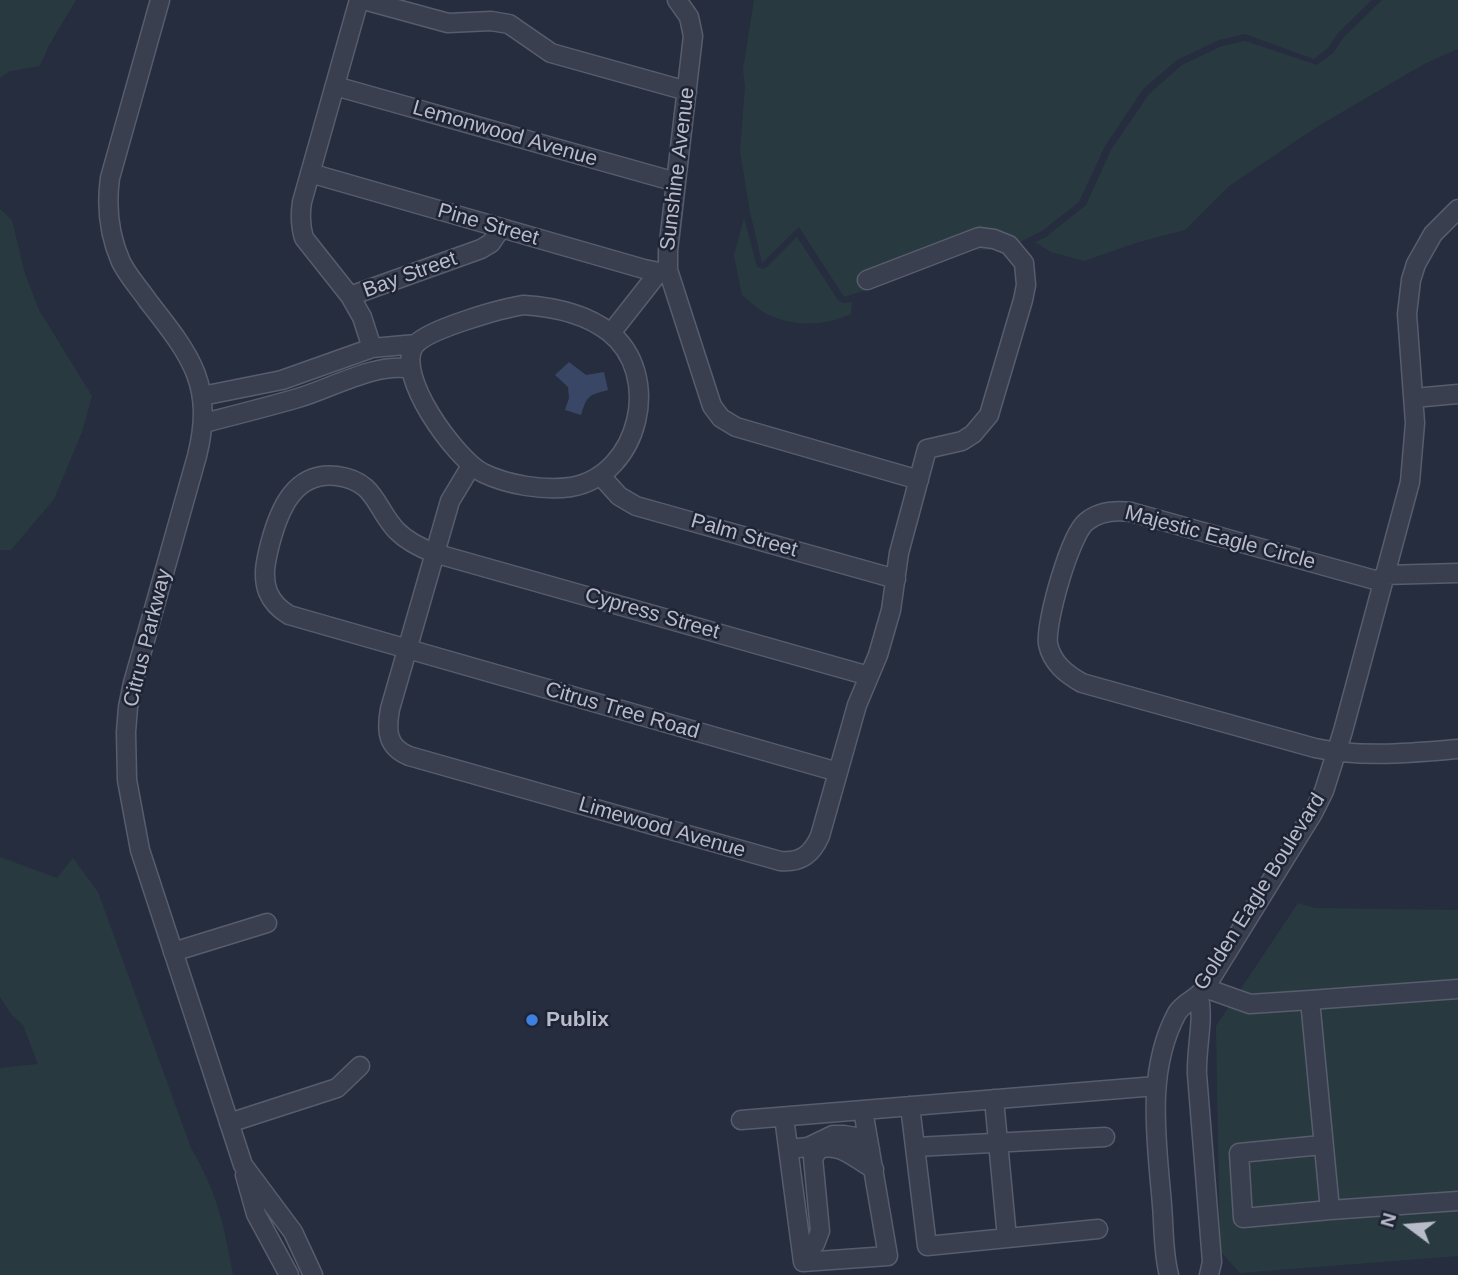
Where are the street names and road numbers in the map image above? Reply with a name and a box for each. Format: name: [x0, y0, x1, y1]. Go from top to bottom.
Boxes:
street label: Sunshine Avenue: [655, 86, 701, 252]
street label: Lemonwood Avenue: [410, 96, 600, 172]
street label: Pine Street: [435, 199, 541, 251]
street label: Bay Street: [360, 246, 460, 304]
street label: Majestic Eagle Circle: [1122, 500, 1318, 576]
street label: Palm Street: [688, 509, 800, 563]
street label: Citrus Parkway: [119, 566, 177, 710]
street label: Cypress Street: [582, 583, 722, 645]
street label: Citrus Tree Road: [542, 677, 702, 745]
street label: Golden Eagle Boulevard: [1189, 789, 1331, 995]
street label: Limewood Avenue: [576, 792, 748, 864]

